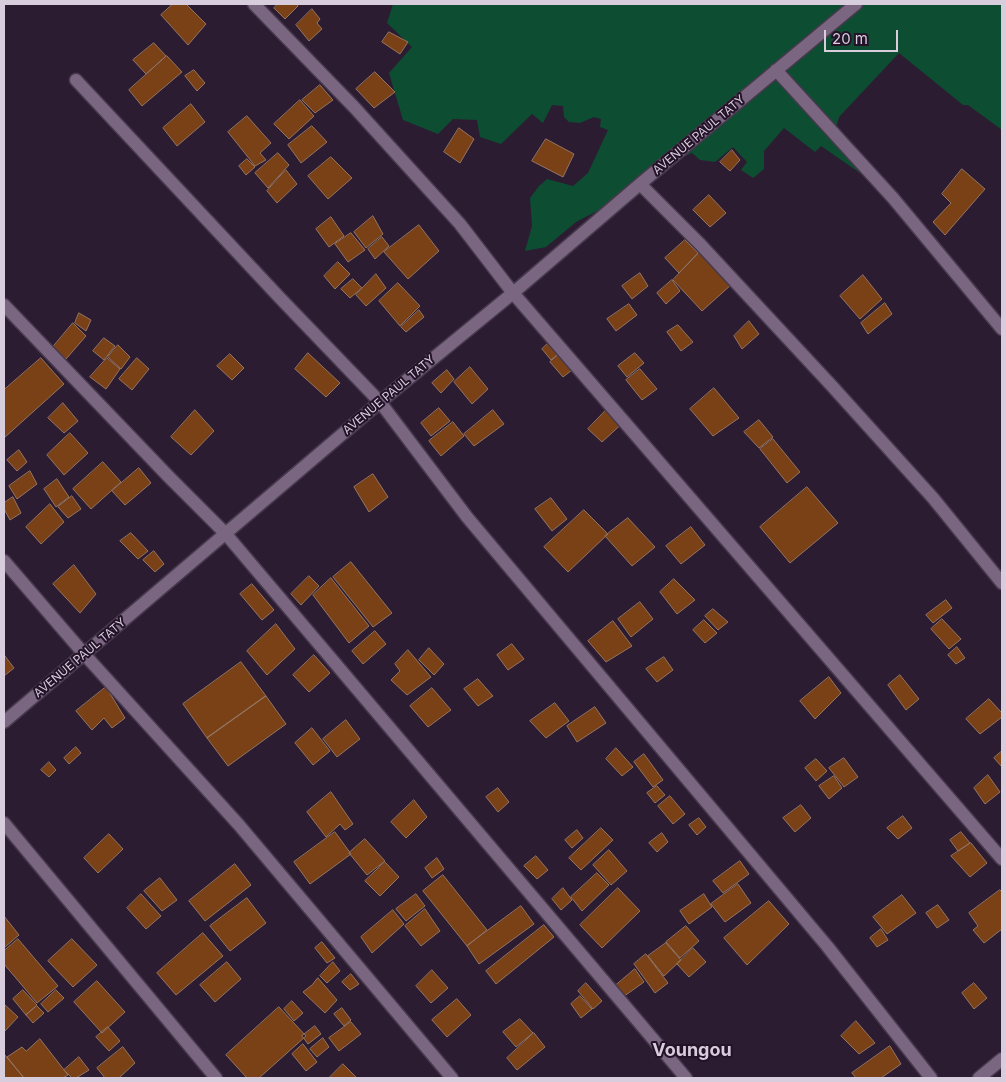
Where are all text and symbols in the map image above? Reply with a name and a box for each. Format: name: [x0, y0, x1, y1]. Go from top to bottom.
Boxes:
scale bar: [826, 20, 900, 52]
text: 20 m: [832, 29, 868, 48]
street label: AVENUE PAUL TATY: [650, 92, 748, 178]
street label: AVENUE PAUL TATY: [340, 352, 438, 438]
street label: AVENUE PAUL TATY: [31, 615, 129, 701]
district label: Voungou: [652, 1040, 732, 1062]

